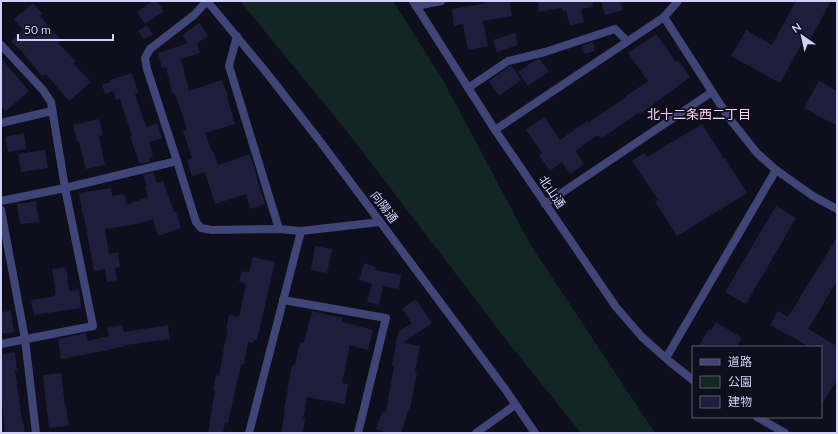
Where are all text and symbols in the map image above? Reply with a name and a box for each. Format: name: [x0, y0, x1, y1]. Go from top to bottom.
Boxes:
scale bar: [18, 16, 113, 42]
north arrow: [782, 16, 822, 56]
text: N: [789, 20, 803, 35]
text: 50 m: [24, 22, 51, 37]
district label: 北十二条西二丁目: [647, 106, 751, 122]
street label: 北山通: [536, 173, 569, 211]
street label: 向陽通: [368, 188, 401, 226]
legend: [692, 346, 822, 418]
text: 道路: [728, 354, 752, 369]
text: 公園: [728, 374, 752, 389]
text: 建物: [728, 394, 752, 409]

